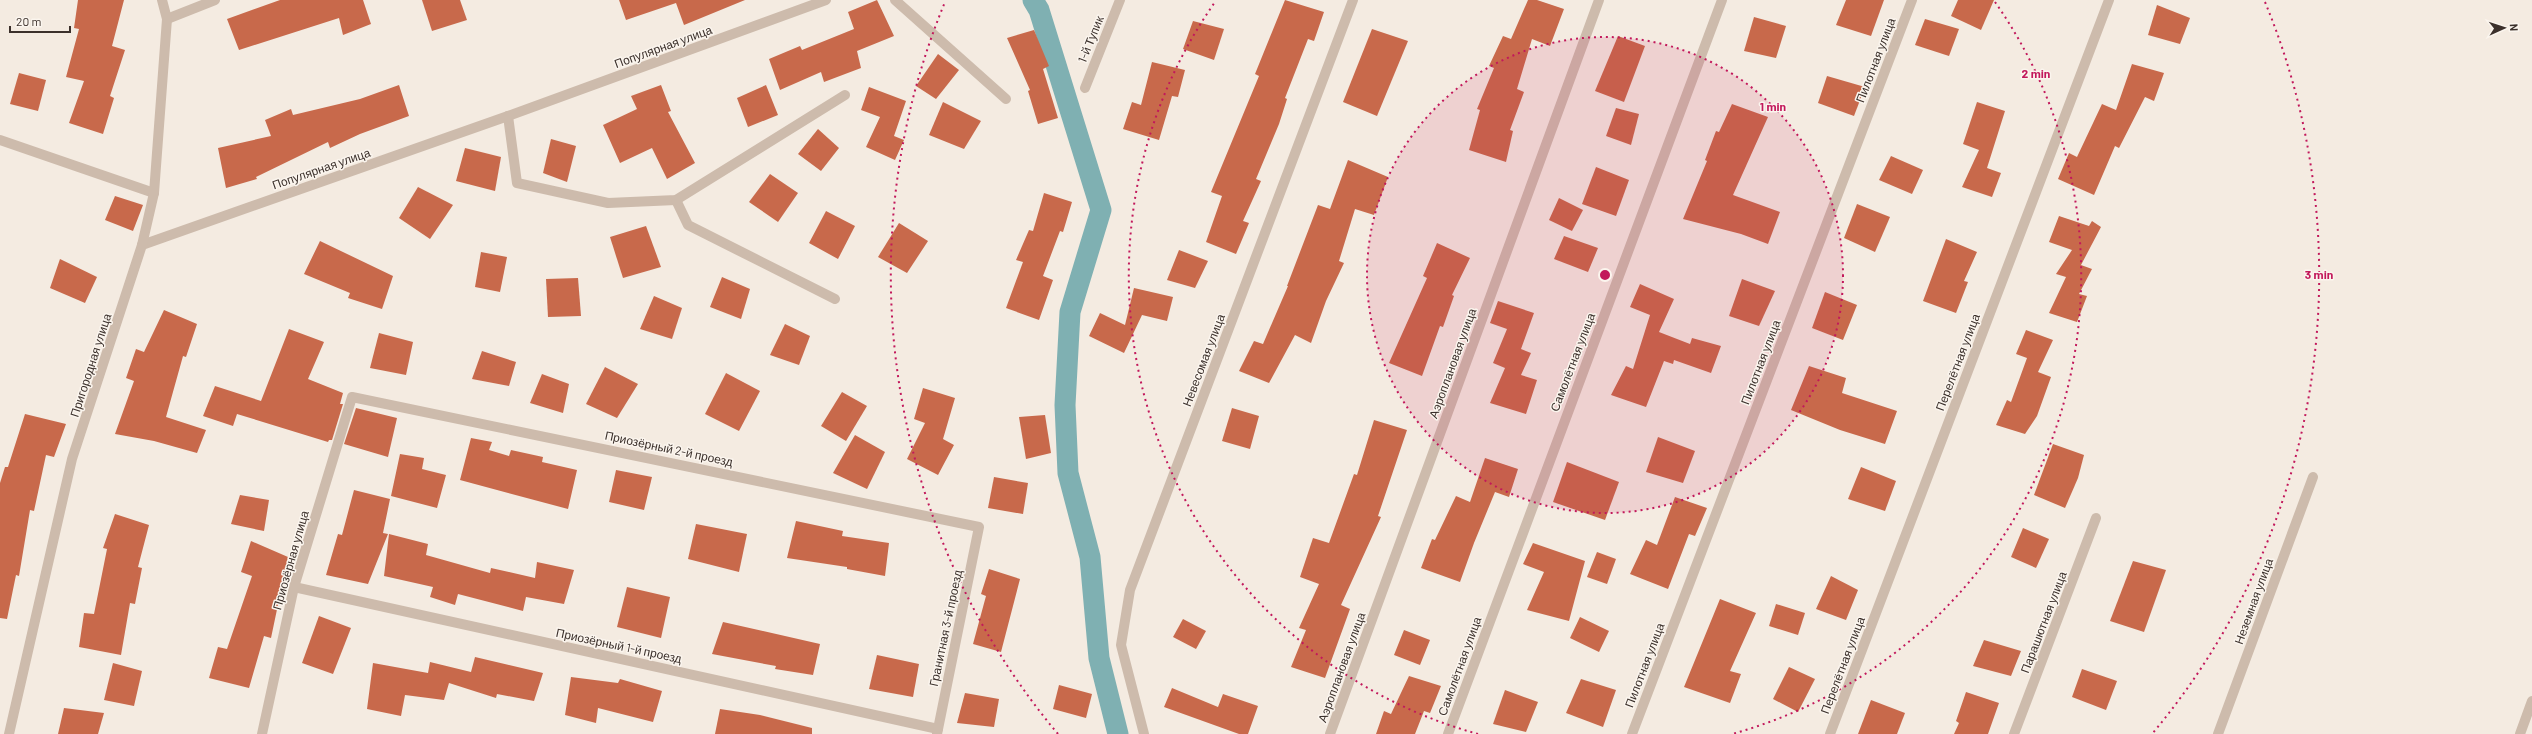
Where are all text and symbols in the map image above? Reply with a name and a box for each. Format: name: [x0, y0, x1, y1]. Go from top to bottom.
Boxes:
scale bar: [10, 8, 70, 34]
north arrow: [2484, 8, 2524, 48]
street label: 1-й Тупик: [1074, 13, 1107, 65]
text: 20 m: [16, 14, 42, 28]
street label: Пилотная улица: [1852, 15, 1899, 105]
street label: Популярная улица: [612, 22, 714, 71]
text: N: [2508, 23, 2521, 31]
text: 2 min: [2022, 66, 2050, 80]
text: 1 min: [1760, 99, 1786, 113]
street label: Популярная улица: [270, 145, 373, 192]
text: 3 min: [2305, 267, 2333, 281]
centre of rings: [1598, 268, 1612, 282]
street label: Аэроплановая улица: [1426, 306, 1479, 420]
street label: Самолётная улица: [1547, 310, 1598, 414]
street label: Пригородная улица: [67, 311, 114, 419]
street label: Перелётная улица: [1932, 311, 1983, 413]
street label: Невесомая улица: [1179, 312, 1228, 409]
street label: Пилотная улица: [1737, 317, 1784, 407]
street label: Приозёрный 2-й проезд: [604, 428, 734, 469]
street label: Приозёрная улица: [269, 508, 312, 612]
street label: Неземная улица: [2231, 556, 2276, 646]
street label: Гранитная 3-й проезд: [926, 568, 965, 688]
street label: Парашютная улица: [2017, 569, 2070, 675]
street label: Аэроплановая улица: [1315, 610, 1368, 724]
street label: Самолётная улица: [1435, 614, 1484, 718]
street label: Перелётная улица: [1817, 614, 1868, 716]
street label: Пилотная улица: [1621, 620, 1668, 710]
street label: Приозёрный 1-й проезд: [555, 625, 683, 666]

